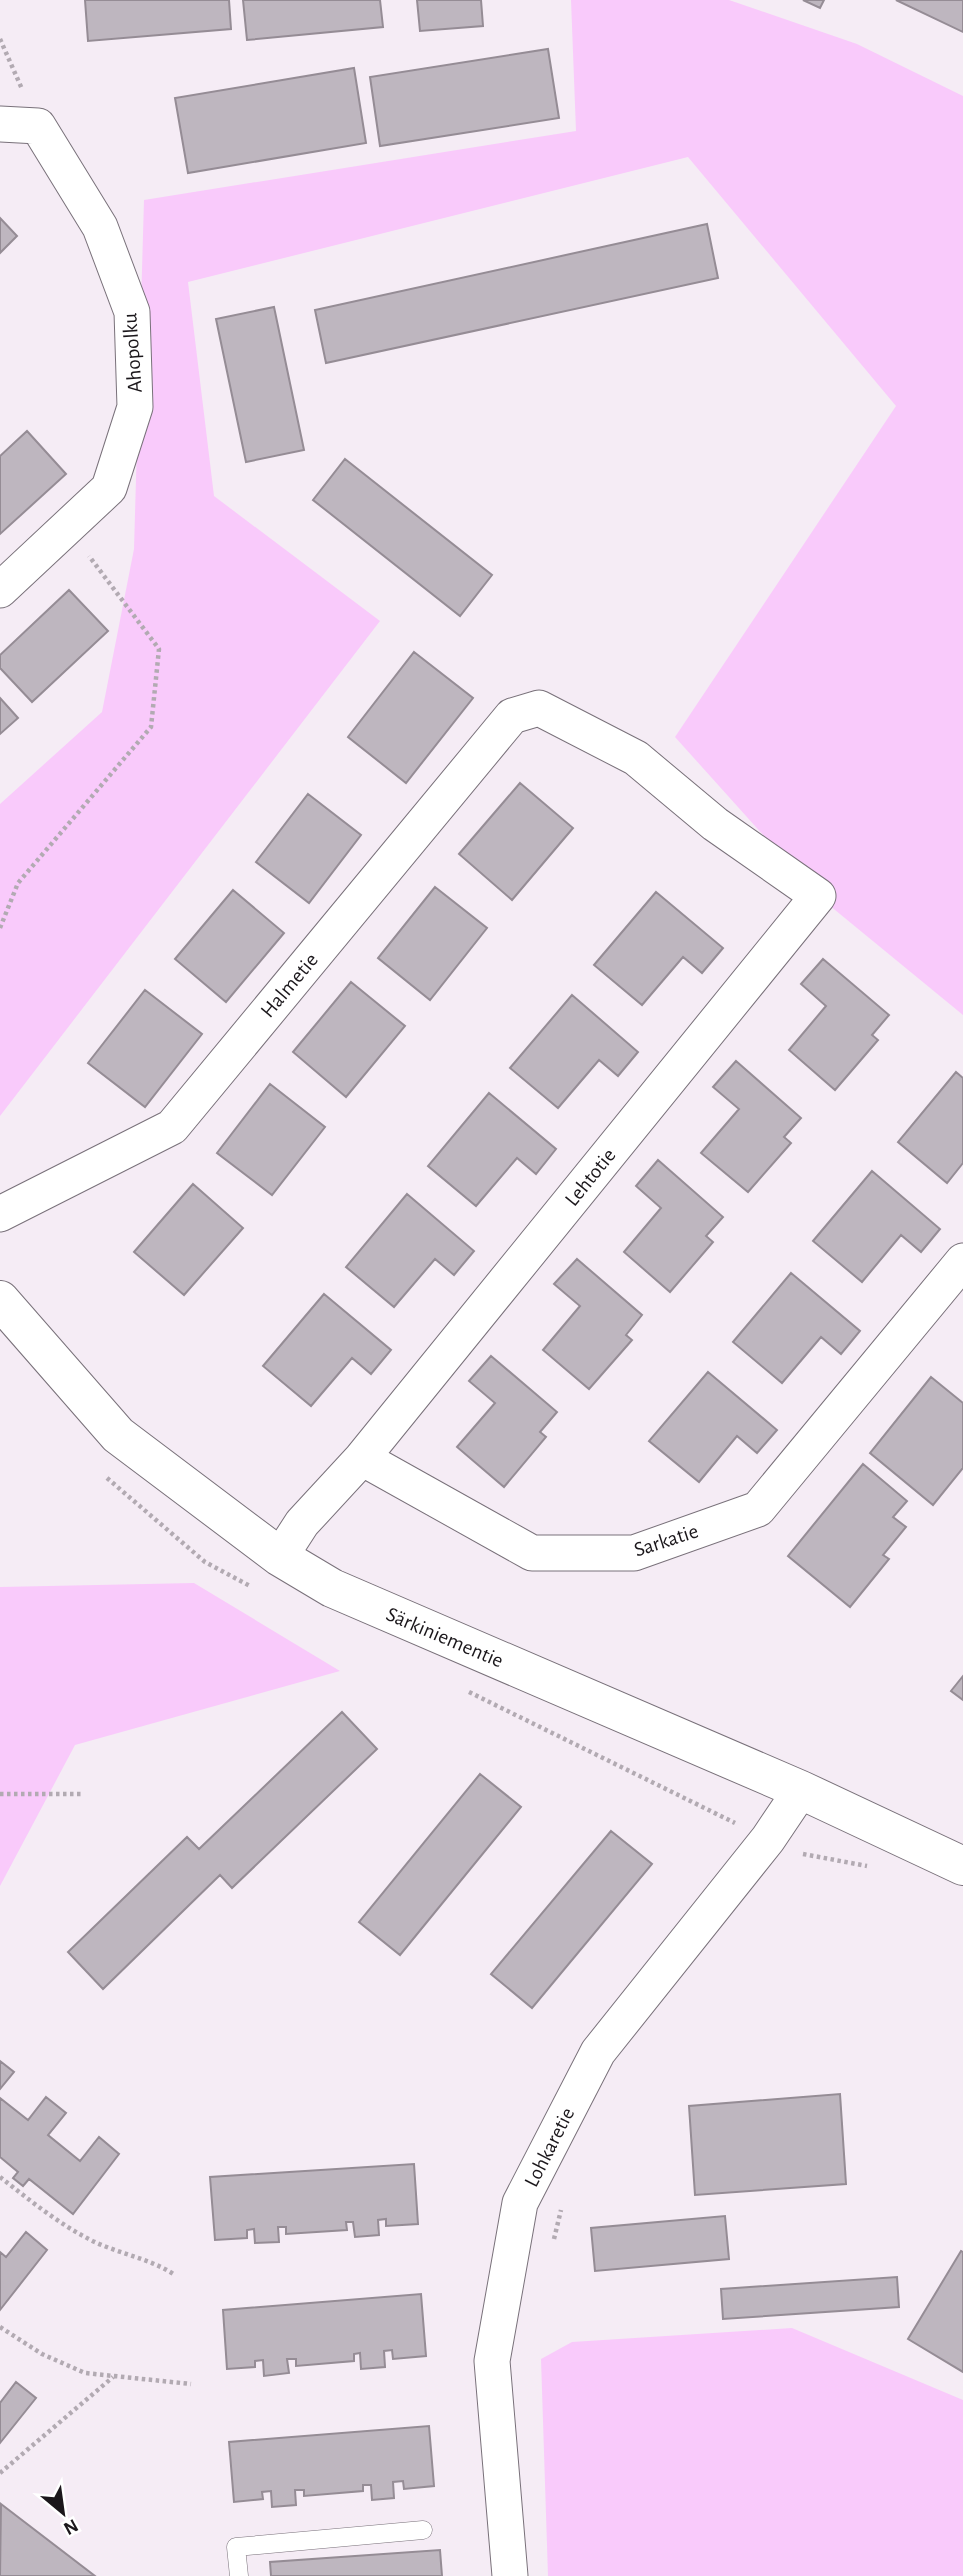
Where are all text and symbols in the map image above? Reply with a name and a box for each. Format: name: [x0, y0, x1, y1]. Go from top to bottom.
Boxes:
street label: Ahopolku: [119, 312, 146, 394]
street label: Halmetie: [257, 949, 322, 1021]
street label: Lehtotie: [561, 1145, 620, 1210]
street label: Sarkatie: [631, 1520, 701, 1561]
street label: Särkiniementie: [383, 1603, 506, 1672]
street label: Lohkaretie: [521, 2104, 578, 2190]
north arrow: [28, 2478, 98, 2548]
text: N: [60, 2515, 81, 2538]

